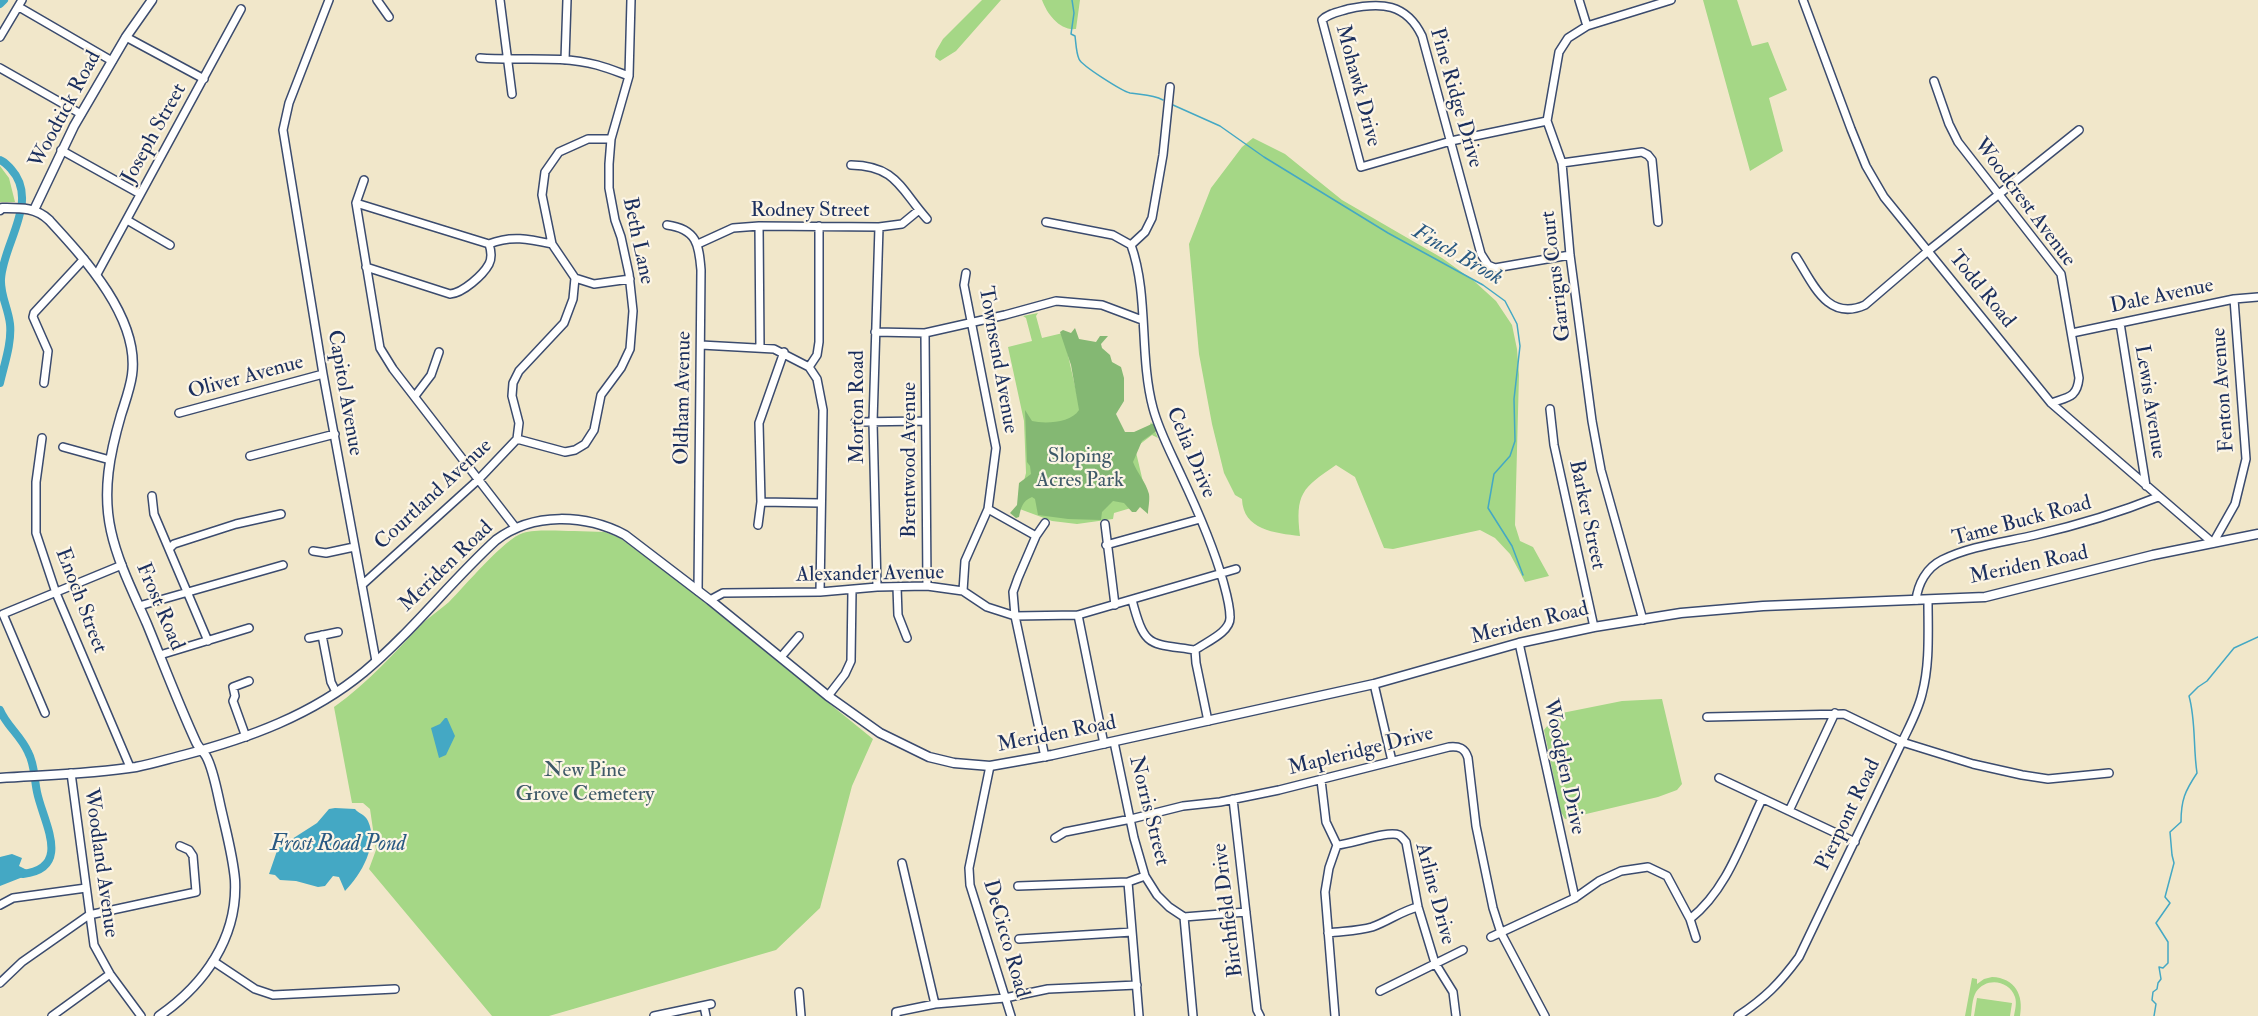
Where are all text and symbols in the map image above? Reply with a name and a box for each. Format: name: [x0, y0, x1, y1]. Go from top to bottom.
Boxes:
street label: Mohawk Drive: [1329, 22, 1385, 150]
street label: Pine Ridge Drive: [1423, 25, 1487, 171]
street label: Woodtick Road: [25, 47, 107, 173]
street label: Joseph Street: [117, 79, 193, 189]
street label: Woodcrest Avenue: [1968, 134, 2080, 272]
street label: Beth Lane: [616, 195, 658, 287]
street label: Rodney Street: [750, 198, 870, 224]
street label: Garrigus Court: [1536, 209, 1578, 343]
water label: Finch Brook: [1407, 220, 1507, 292]
street label: Todd Road: [1942, 246, 2020, 334]
street label: Dale Avenue: [2108, 274, 2216, 320]
street label: Townsend Avenue: [972, 284, 1022, 436]
street label: Fenton Avenue: [2207, 327, 2241, 453]
street label: Capitol Avenue: [321, 328, 367, 458]
street label: Oldham Avenue: [670, 331, 698, 465]
street label: Lewis Avenue: [2128, 343, 2170, 461]
street label: Oliver Avenue: [185, 350, 307, 406]
street label: Morton Road: [845, 350, 871, 464]
street label: Brentwood Avenue: [897, 382, 923, 538]
street label: Celia Drive: [1160, 404, 1220, 502]
street label: Courtland Avenue: [370, 434, 498, 556]
park label: Sloping Acres Park: [1036, 444, 1124, 494]
street label: Barker Street: [1562, 458, 1610, 572]
street label: Tame Buck Road: [1950, 491, 2094, 553]
street label: Meriden Road: [395, 516, 499, 618]
street label: Meriden Road: [1968, 541, 2090, 591]
street label: Enoch Street: [48, 545, 112, 657]
street label: Frost Road: [129, 559, 189, 655]
street label: Alexander Avenue: [796, 561, 944, 589]
street label: Meriden Road: [1469, 597, 1591, 651]
street label: Woodglen Drive: [1536, 697, 1590, 837]
street label: Meriden Road: [996, 711, 1118, 759]
street label: Mapleridge Drive: [1286, 722, 1436, 782]
street label: Norris Street: [1122, 754, 1174, 868]
street label: Pierpont Road: [1811, 755, 1887, 875]
park label: New Pine Grove Cemetery: [515, 758, 655, 808]
street label: Woodland Avenue: [77, 787, 123, 939]
water label: Frost Road Pond: [270, 832, 406, 858]
street label: Arline Drive: [1408, 840, 1460, 948]
street label: Birchfield Drive: [1208, 842, 1250, 978]
street label: DeCicco Road: [976, 877, 1034, 1001]

